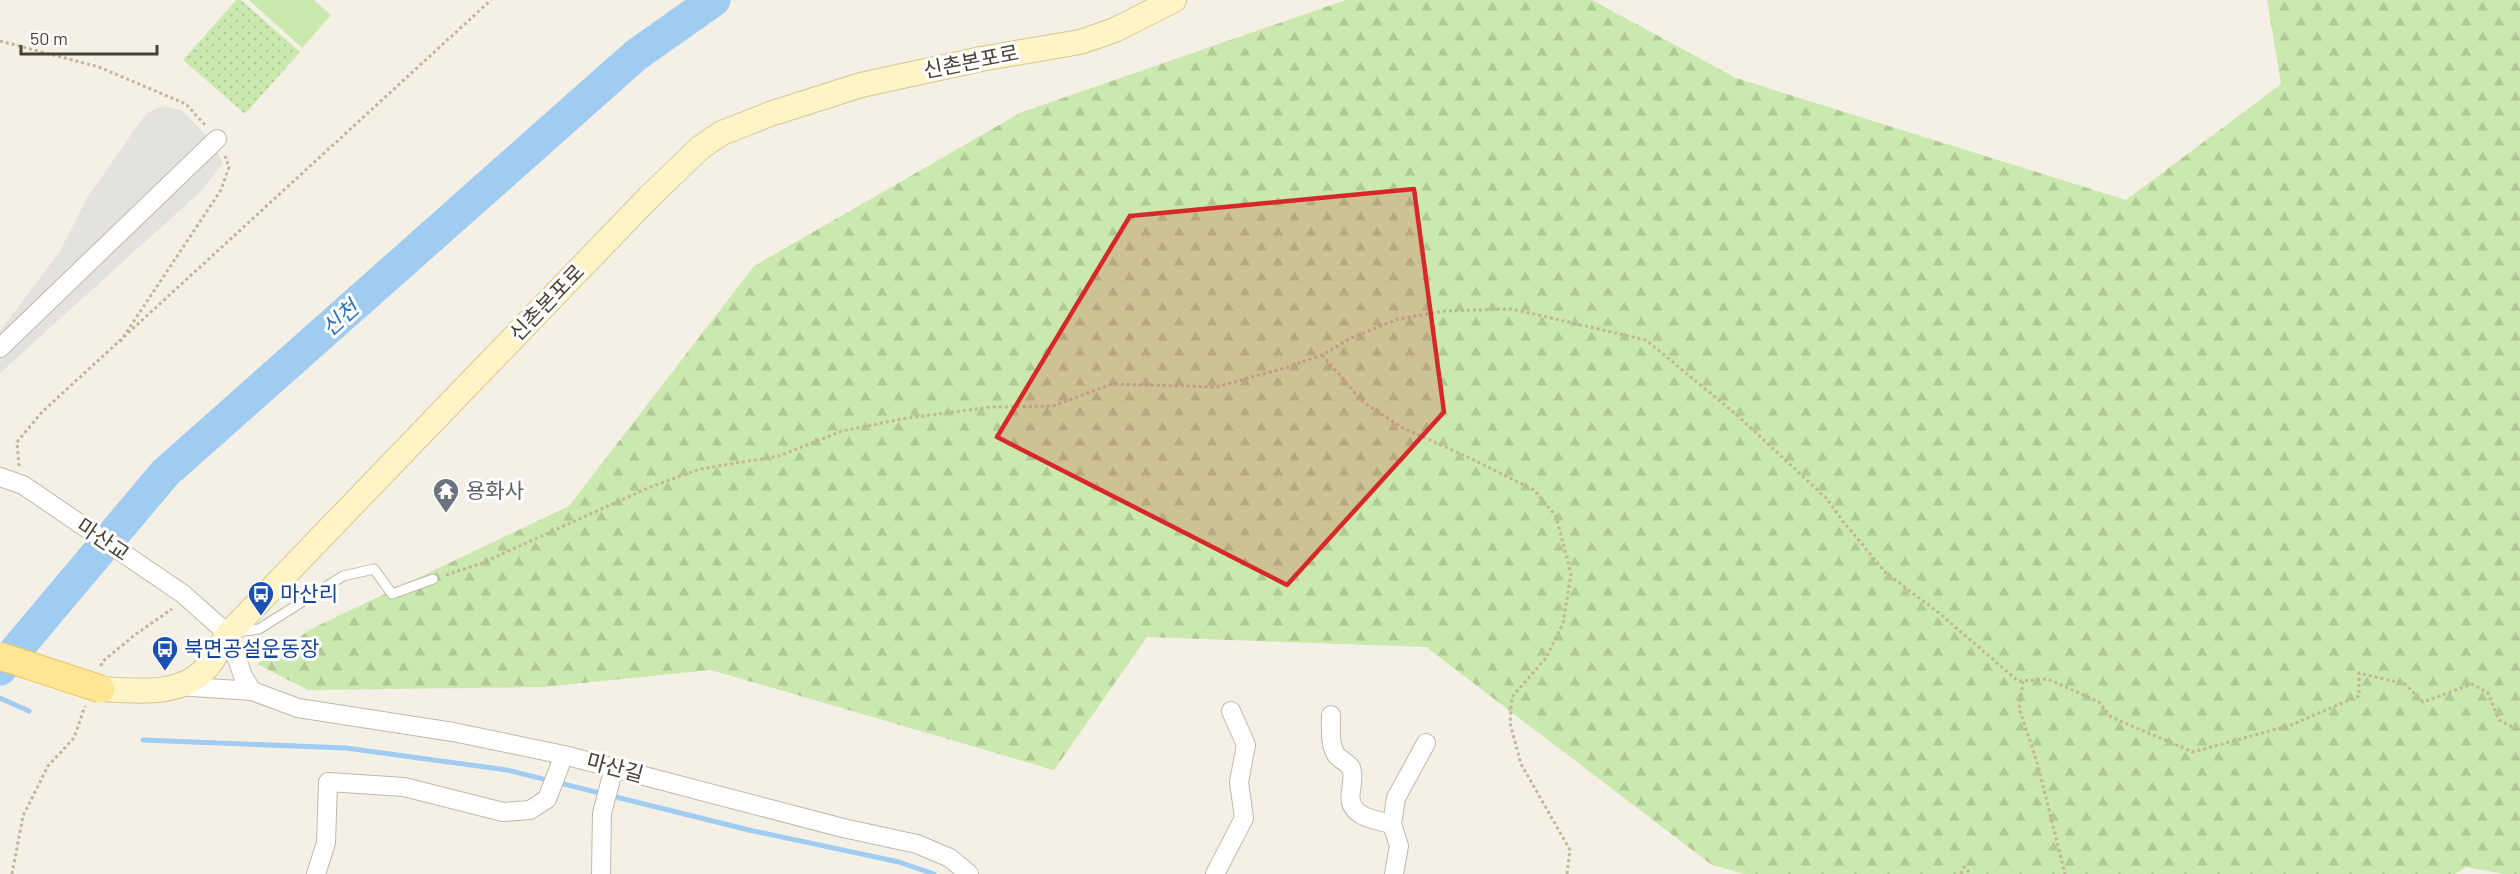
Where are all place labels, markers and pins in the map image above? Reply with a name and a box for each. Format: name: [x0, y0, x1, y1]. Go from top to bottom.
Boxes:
temple icon: 용화사: [431, 476, 461, 514]
place label: 용화사: [466, 477, 524, 502]
bus stop icon: 마산리: [246, 579, 276, 617]
place label: 마산리: [280, 580, 338, 605]
bus stop icon: 북면공설운동장: [150, 634, 180, 672]
place label: 북면공설운동장: [184, 635, 319, 660]

